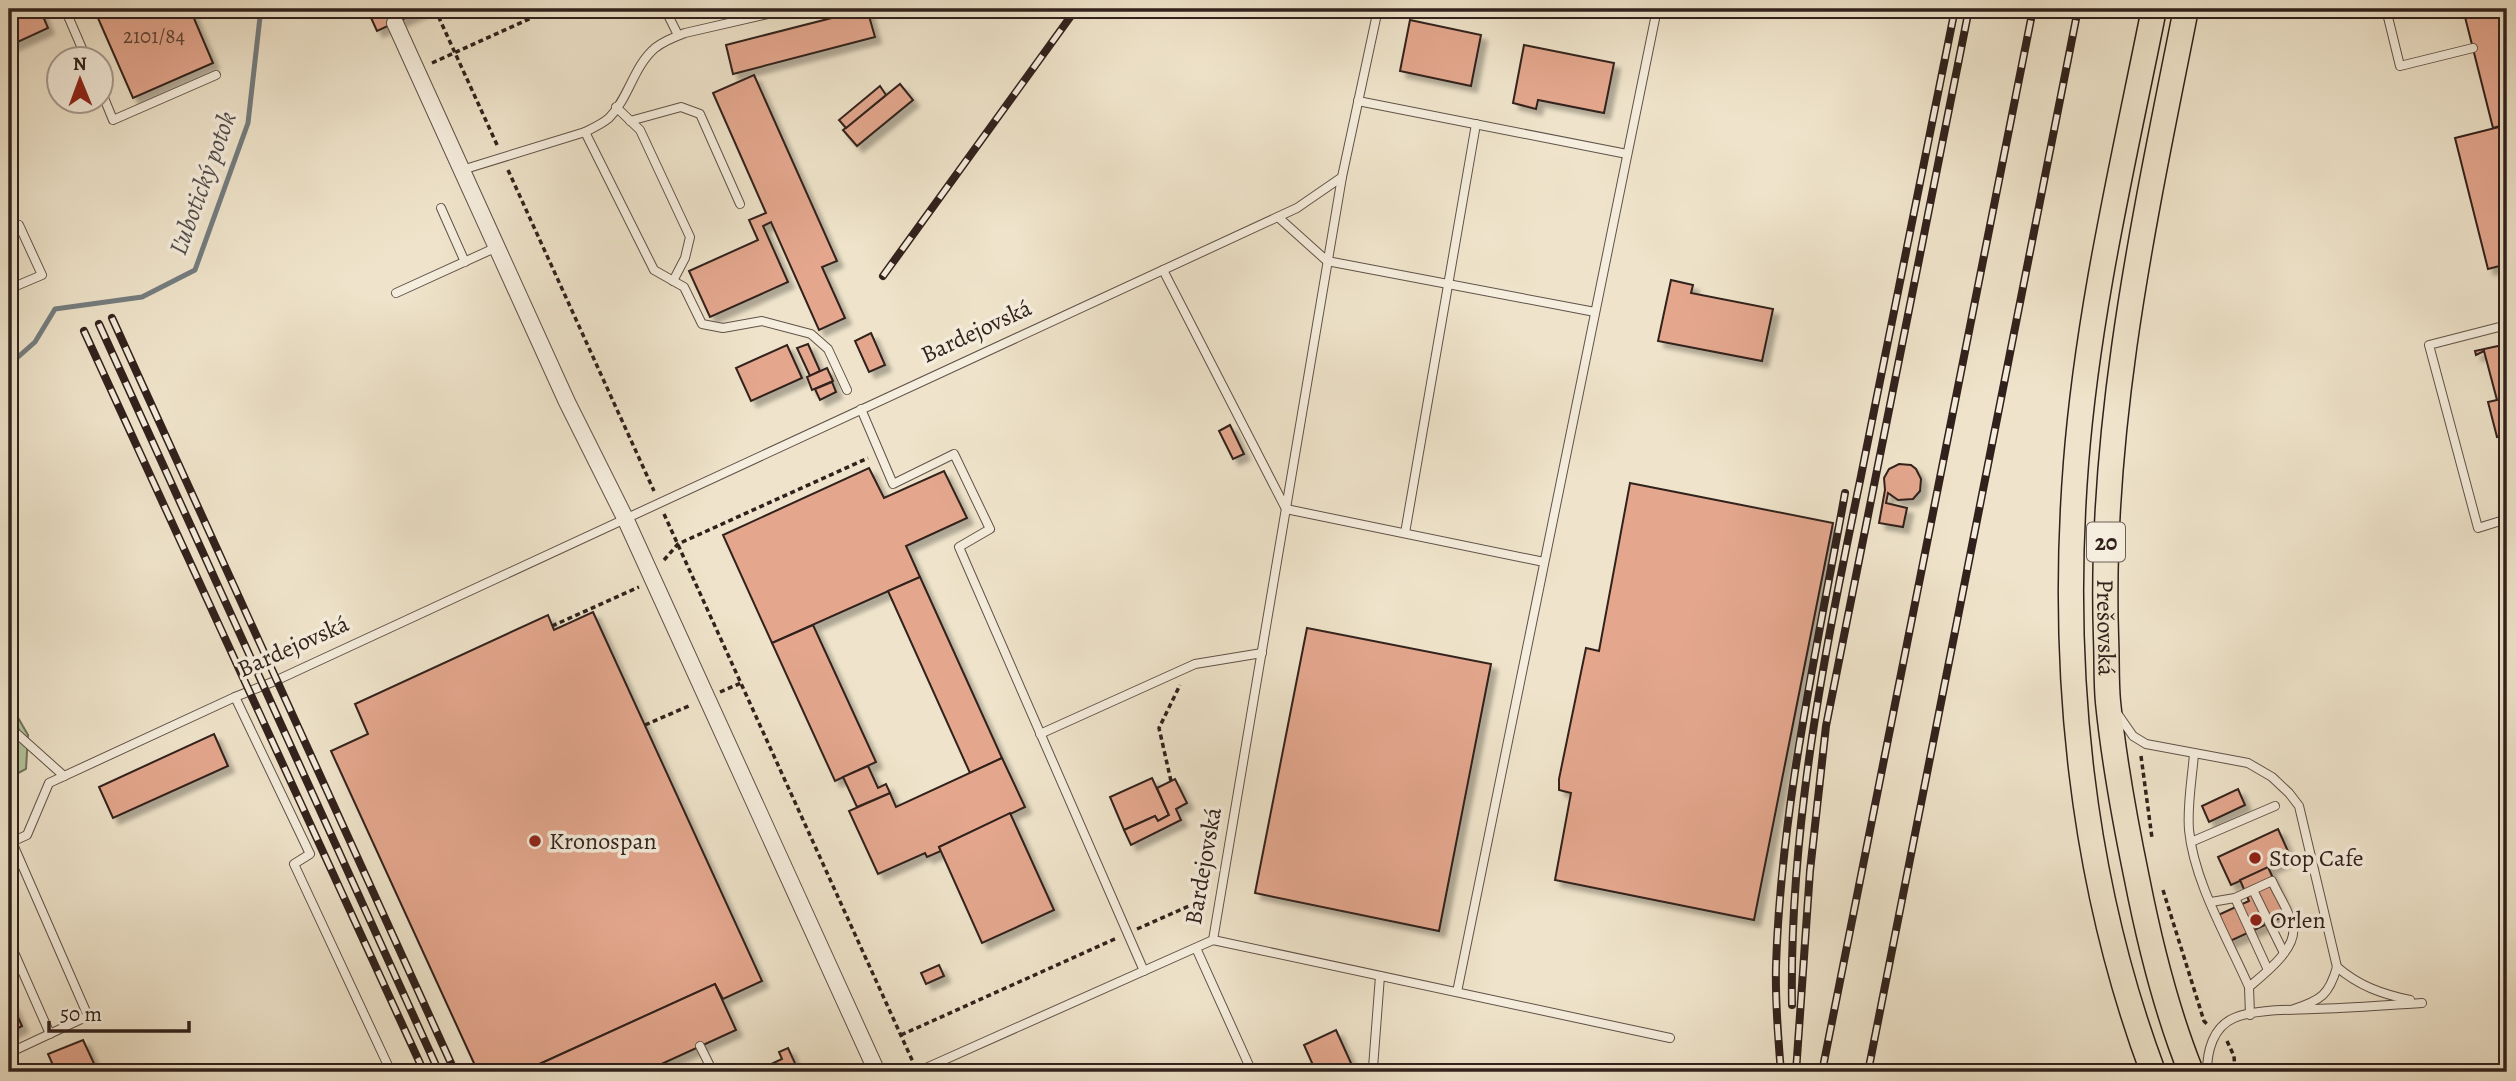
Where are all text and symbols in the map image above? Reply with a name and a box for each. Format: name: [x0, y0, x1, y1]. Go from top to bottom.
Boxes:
house number: 2101/84: [123, 22, 185, 50]
north arrow: [46, 46, 116, 116]
text: N: [73, 51, 87, 77]
water label: Ľubotický potok: [160, 107, 245, 260]
street label: Bardejovská: [915, 291, 1037, 371]
road number: 20: [2087, 522, 2125, 562]
street label: Prešovská: [2089, 579, 2123, 677]
street label: Bardejovská: [232, 607, 354, 685]
street label: Bardejovská: [1177, 804, 1229, 927]
place label: Kronospan: [549, 825, 657, 857]
marker: Kronospan: [527, 833, 543, 849]
place label: Stop Cafe: [2269, 842, 2363, 874]
marker: Stop Cafe: [2247, 850, 2263, 866]
place label: Orlen: [2270, 904, 2326, 936]
marker: Orlen: [2248, 912, 2264, 928]
scale bar: [49, 990, 189, 1034]
text: 50 m: [60, 1000, 102, 1028]

